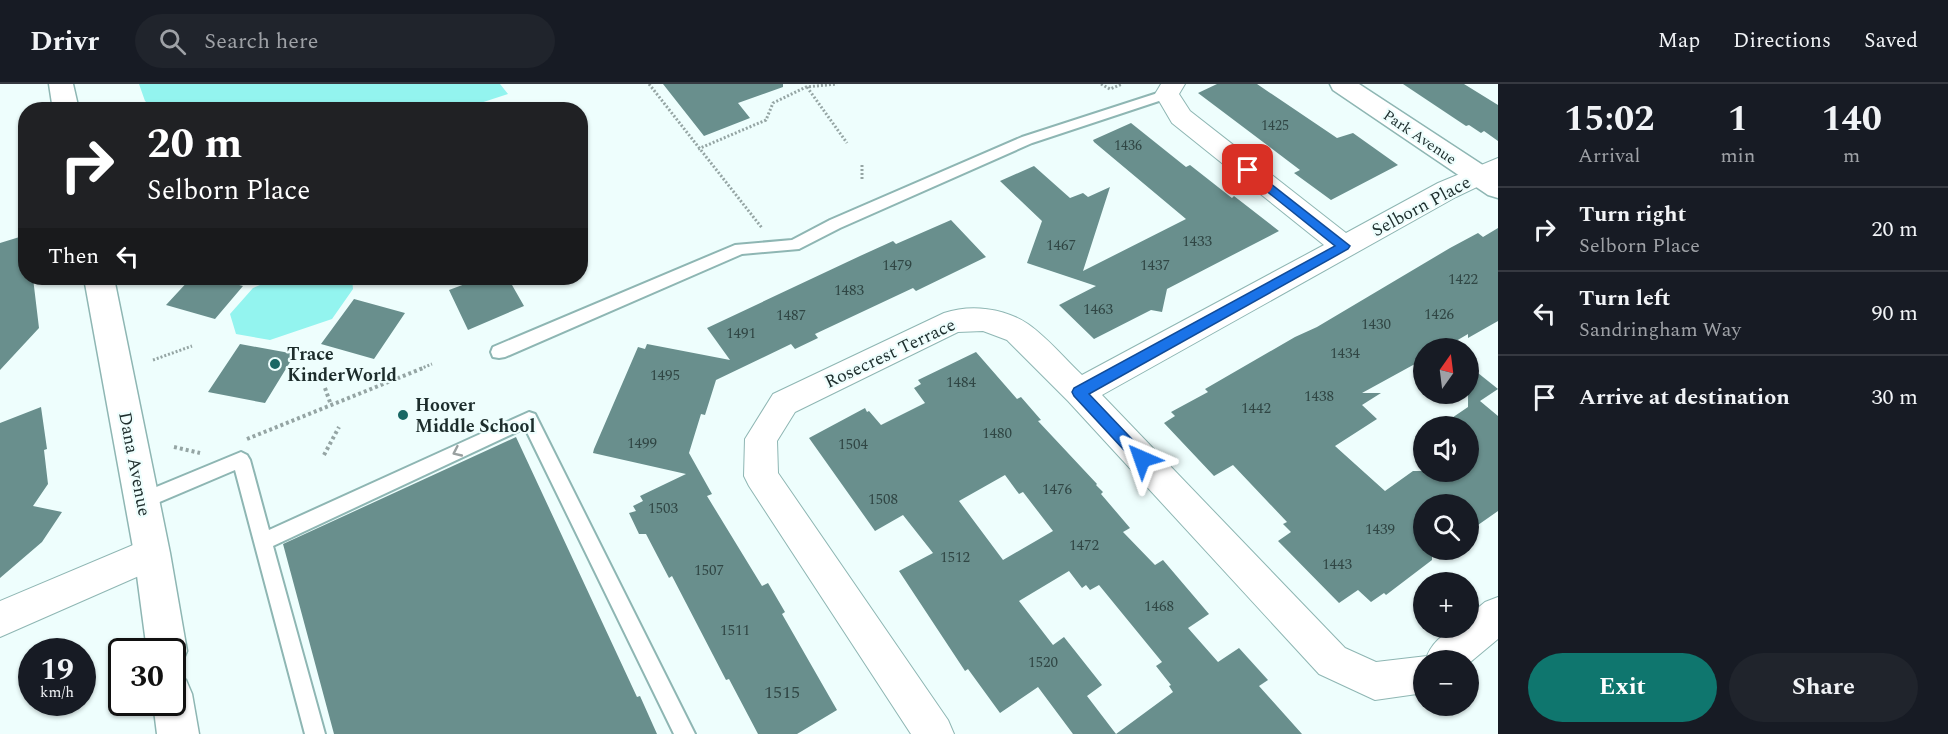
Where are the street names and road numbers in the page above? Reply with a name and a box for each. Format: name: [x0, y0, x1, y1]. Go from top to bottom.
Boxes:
street label: Park Avenue: [1378, 104, 1461, 170]
street label: Selborn Place: [1367, 169, 1476, 244]
street label: Rosecrest Terrace: [820, 311, 960, 396]
street label: Dana Avenue: [111, 410, 158, 519]

